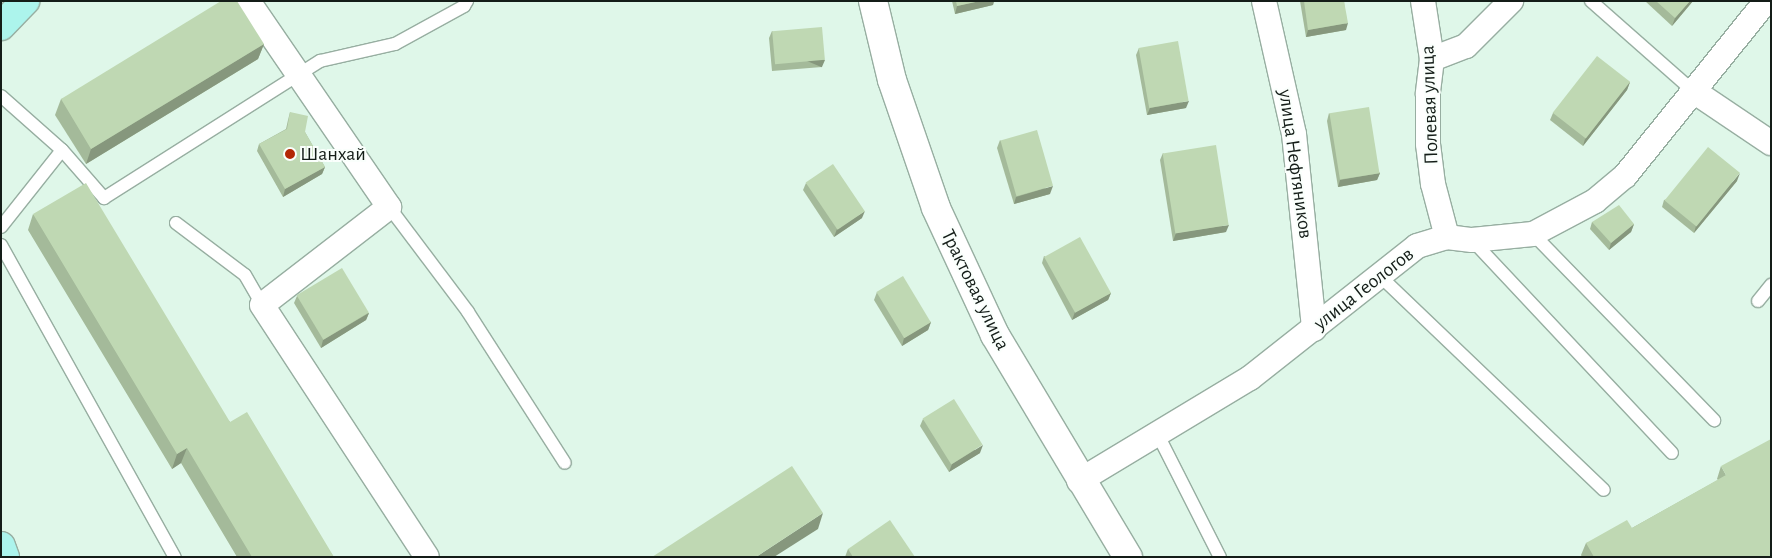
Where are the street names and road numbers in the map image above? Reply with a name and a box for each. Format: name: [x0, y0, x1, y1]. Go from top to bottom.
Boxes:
street label: Полевая улица: [1416, 45, 1444, 165]
street label: улица Нефтяников: [1273, 88, 1317, 240]
street label: Трактовая улица: [935, 226, 1015, 354]
street label: улица Геологов: [1309, 242, 1419, 336]

